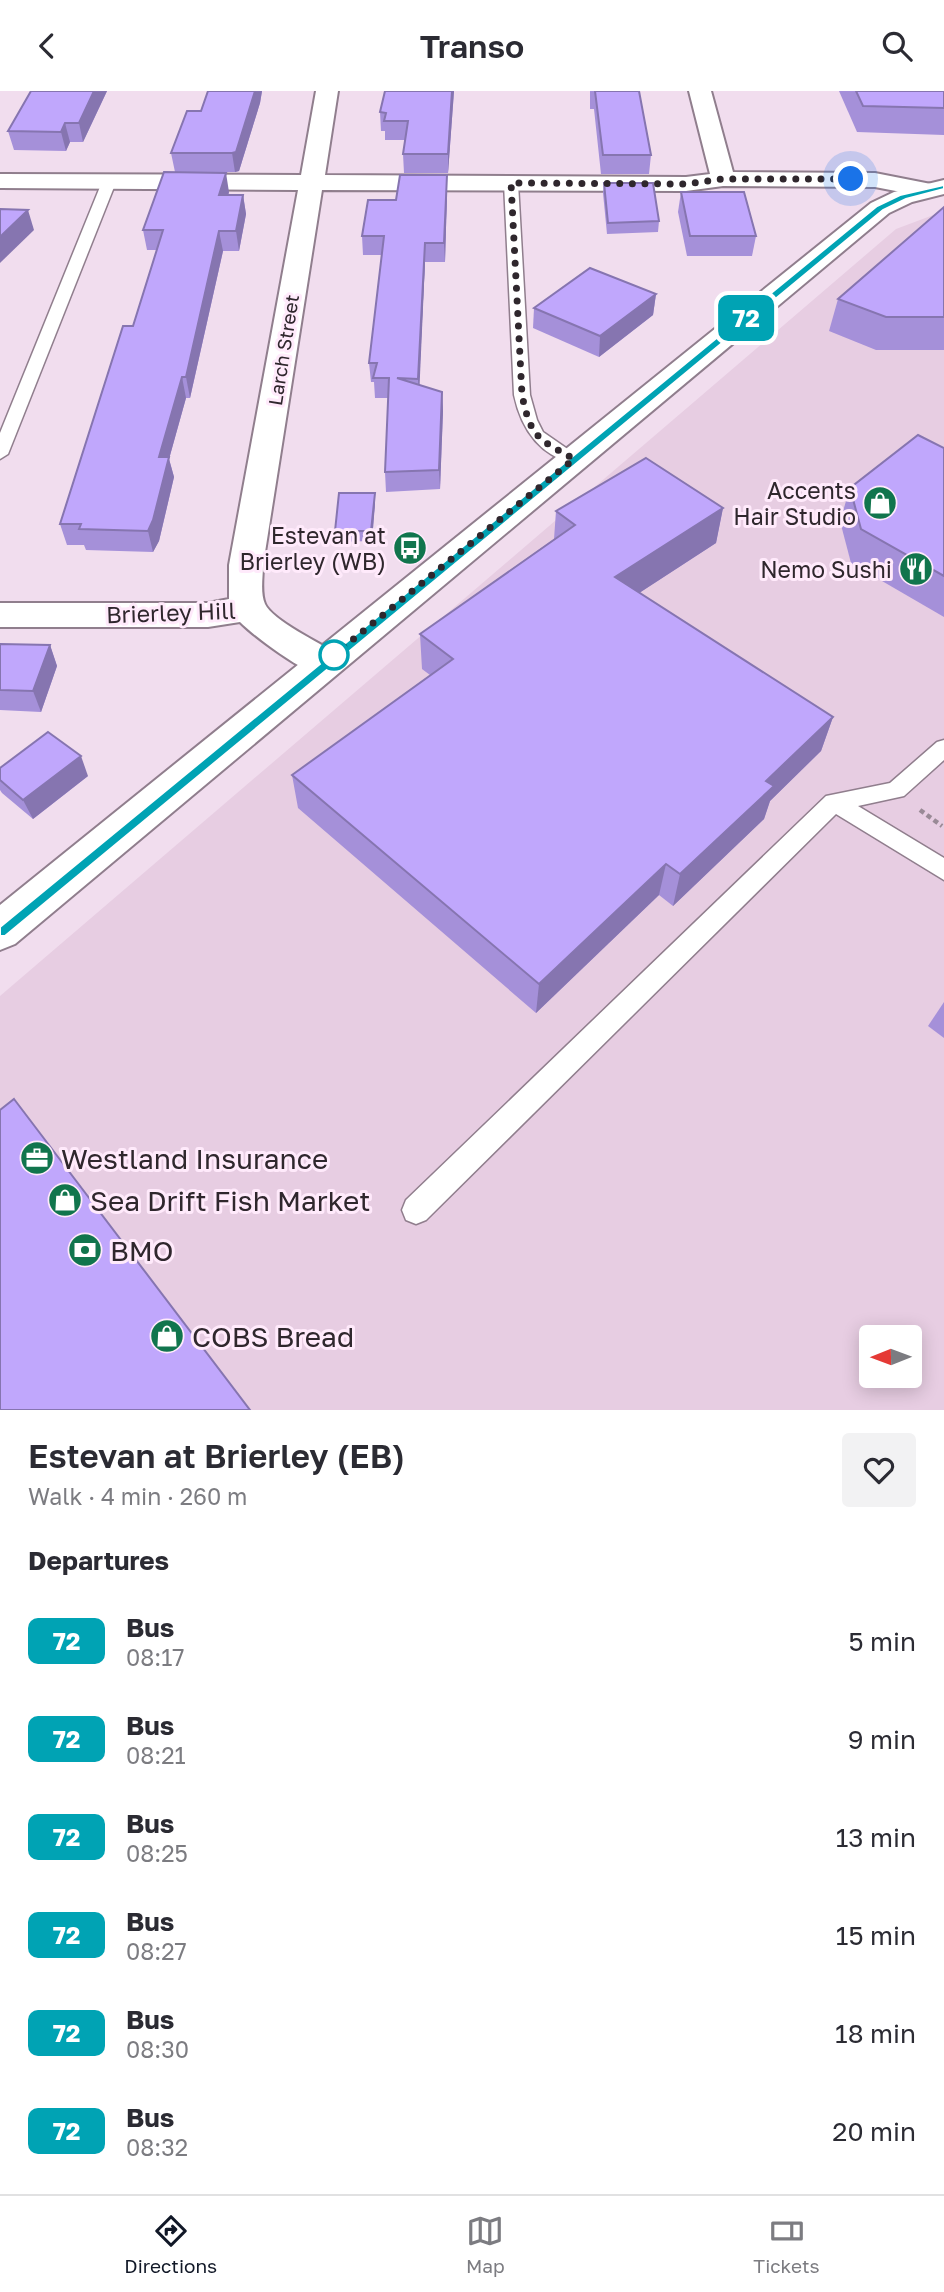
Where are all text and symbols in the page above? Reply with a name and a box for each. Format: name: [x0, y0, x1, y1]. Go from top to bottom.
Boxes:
icon: back: [28, 27, 66, 65]
text: Transo: [420, 27, 524, 65]
icon: search: [878, 27, 916, 65]
your location: [833, 161, 868, 196]
street label: Larch Street: [263, 293, 303, 407]
line badge: 72: [714, 295, 778, 341]
text: 72: [732, 303, 760, 332]
place label: Accents Hair Studio: [733, 476, 856, 530]
shop icon: Accents Hair Studio: [861, 484, 899, 522]
place label: Estevan at Brierley (WB): [240, 521, 386, 575]
bus stop icon: Estevan at Brierley (WB): [391, 529, 429, 567]
restaurant icon: Nemo Sushi: [897, 550, 935, 588]
place label: Nemo Sushi: [760, 555, 892, 583]
street label: Brierley Hill: [106, 596, 236, 628]
unlabelled marker: [319, 640, 349, 670]
office icon: Westland Insurance: [18, 1139, 56, 1177]
place label: Westland Insurance: [61, 1142, 328, 1175]
shop icon: Sea Drift Fish Market: [46, 1181, 84, 1219]
place label: Sea Drift Fish Market: [90, 1184, 370, 1217]
bank icon: BMO: [66, 1231, 104, 1269]
place label: BMO: [110, 1234, 174, 1267]
shop icon: COBS Bread: [148, 1317, 186, 1355]
place label: COBS Bread: [192, 1320, 354, 1353]
north arrow: [859, 1325, 922, 1388]
map controls: [859, 1325, 922, 1388]
button: heart: [842, 1433, 916, 1507]
text: Estevan at Brierley (EB): [28, 1436, 405, 1475]
text: Walk · 4 min · 260 m: [28, 1482, 247, 1510]
text: Departures: [28, 1545, 169, 1576]
text: Bus: [126, 1612, 174, 1643]
text: 72: [53, 1626, 80, 1655]
text: 5 min: [848, 1626, 916, 1657]
text: 08:17: [126, 1643, 185, 1671]
text: Bus: [126, 1710, 174, 1741]
text: 72: [53, 1724, 80, 1753]
text: 9 min: [848, 1724, 916, 1755]
text: 08:21: [126, 1741, 186, 1769]
text: Bus: [126, 1808, 174, 1839]
text: 72: [53, 1822, 80, 1851]
text: 13 min: [836, 1822, 916, 1853]
text: 08:25: [126, 1839, 188, 1867]
text: Bus: [126, 1906, 174, 1937]
text: 72: [53, 1920, 80, 1949]
text: 15 min: [836, 1920, 916, 1951]
text: 08:27: [126, 1937, 187, 1965]
text: Bus: [126, 2004, 174, 2035]
text: 72: [53, 2018, 80, 2047]
text: 18 min: [835, 2018, 916, 2049]
text: 08:30: [126, 2035, 189, 2063]
text: Bus: [126, 2102, 174, 2133]
text: 72: [53, 2116, 80, 2145]
text: 20 min: [832, 2116, 916, 2147]
text: 08:32: [126, 2133, 188, 2161]
tab: Directions: [124, 2212, 217, 2277]
tab: Map: [466, 2212, 505, 2277]
tab: Tickets: [753, 2212, 820, 2277]

